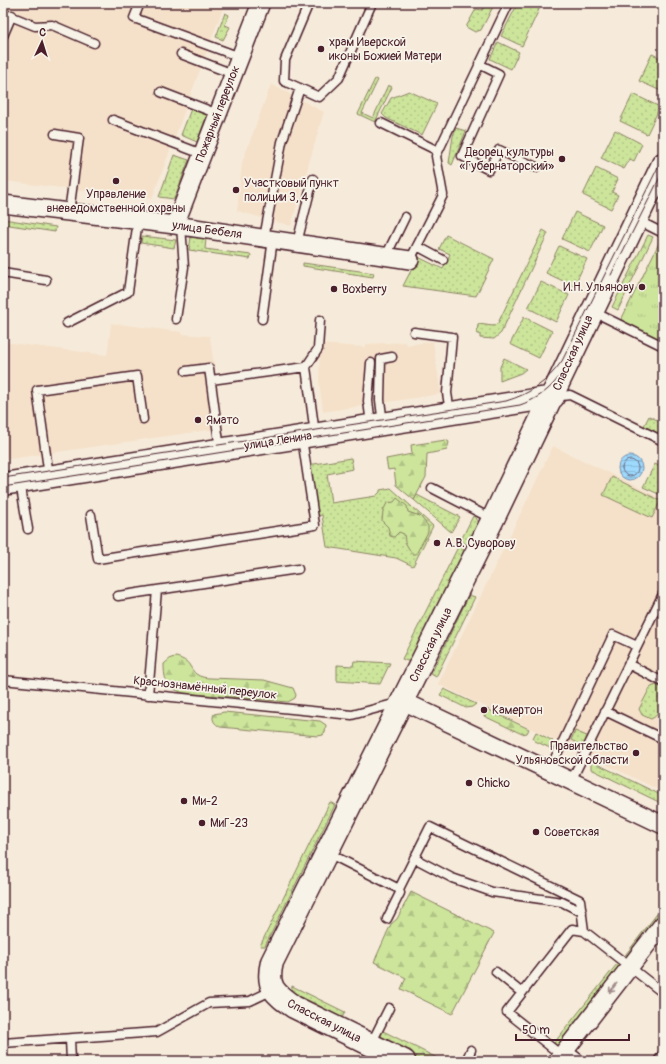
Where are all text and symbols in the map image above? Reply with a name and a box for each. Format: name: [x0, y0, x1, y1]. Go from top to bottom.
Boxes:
north arrow: [22, 22, 62, 62]
text: С: [39, 26, 47, 39]
place label: храм Иверской иконы Божией Матери: [329, 35, 442, 64]
marker: храм Иверской иконы Божией Матери: [316, 44, 326, 54]
street label: Пожарный переулок: [193, 64, 243, 164]
place label: Дворец культуры «Губернаторский»: [460, 145, 554, 174]
marker: Дворец культуры «Губернаторский»: [557, 154, 567, 164]
marker: Управление вневедомственной охраны: [111, 176, 121, 186]
place label: Участковый пункт полиции 3, 4: [244, 176, 339, 205]
marker: Участковый пункт полиции 3, 4: [231, 185, 241, 195]
place label: Управление вневедомственной охраны: [46, 187, 186, 216]
street label: улица Бебеля: [170, 218, 243, 242]
place label: И.Н. Ульянову: [563, 280, 634, 295]
place label: Boxberry: [342, 282, 387, 297]
marker: И.Н. Ульянову: [637, 282, 647, 292]
marker: Boxberry: [329, 284, 339, 294]
street label: Спасская улица: [550, 312, 597, 393]
place label: Ямато: [206, 413, 239, 428]
marker: Ямато: [193, 415, 203, 425]
street label: улица Ленина: [242, 428, 313, 454]
place label: А.В. Суворову: [445, 536, 515, 551]
marker: А.В. Суворову: [432, 538, 442, 548]
street label: Спасская улица: [406, 605, 456, 685]
street label: Краснознамённый переулок: [133, 673, 277, 703]
place label: Камертон: [492, 703, 542, 718]
marker: Камертон: [479, 705, 489, 715]
place label: Правительство Ульяновской области: [515, 739, 629, 768]
marker: Правительство Ульяновской области: [631, 748, 641, 758]
place label: Chicko: [477, 776, 510, 791]
marker: Chicko: [464, 778, 474, 788]
place label: Ми-2: [192, 794, 218, 809]
marker: Ми-2: [179, 796, 189, 806]
place label: МиГ-23: [210, 816, 248, 831]
marker: МиГ-23: [197, 818, 207, 828]
place label: Советская: [544, 825, 600, 840]
marker: Советская: [531, 827, 541, 837]
one-way arrow: [609, 983, 618, 994]
street label: Спасская улица: [284, 996, 364, 1046]
scale bar: [516, 1016, 629, 1042]
text: 50 m: [522, 1023, 550, 1038]

